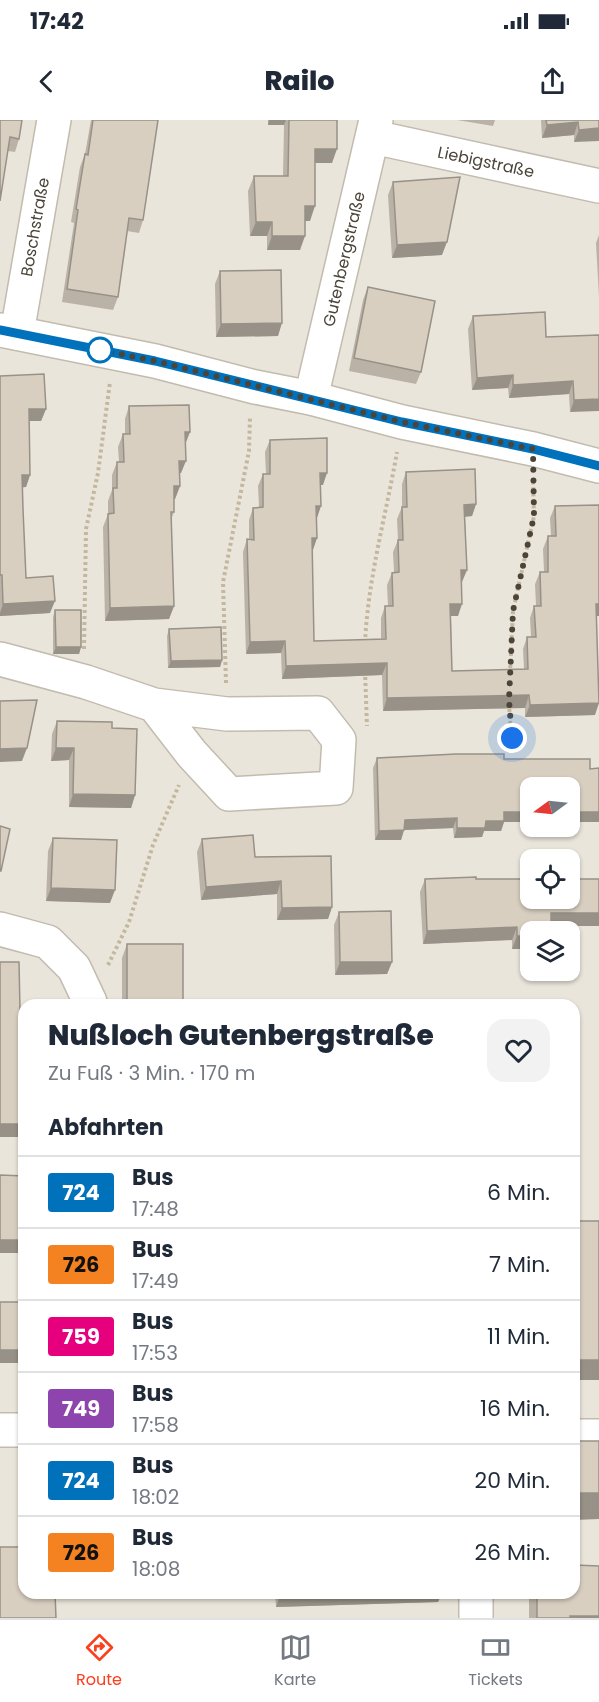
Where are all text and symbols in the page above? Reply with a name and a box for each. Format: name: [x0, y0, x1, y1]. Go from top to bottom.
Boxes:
text: 17:42: [30, 6, 84, 37]
text: Railo: [264, 62, 335, 99]
icon: back: [30, 65, 63, 98]
icon: share: [536, 65, 569, 98]
street label: Liebigstraße: [436, 141, 536, 183]
street label: Boschstraße: [15, 176, 55, 278]
street label: Gutenbergstraße: [317, 189, 371, 329]
unlabelled marker: [87, 337, 113, 363]
your location: [497, 723, 527, 753]
north arrow: [520, 777, 580, 837]
map controls: [520, 777, 580, 981]
button: locate: [520, 849, 580, 909]
button: layers: [520, 921, 580, 981]
text: Nußloch Gutenbergstraße: [48, 1016, 434, 1055]
button: heart: [487, 1019, 550, 1082]
text: Zu Fuß · 3 Min. · 170 m: [48, 1059, 255, 1087]
text: Abfahrten: [48, 1112, 164, 1143]
text: Bus: [132, 1162, 174, 1193]
text: 6 Min.: [487, 1177, 550, 1208]
text: 724: [62, 1178, 100, 1207]
text: 17:48: [132, 1195, 179, 1223]
text: Bus: [132, 1234, 174, 1265]
text: 7 Min.: [489, 1249, 550, 1280]
text: 726: [63, 1250, 99, 1279]
text: 17:49: [132, 1267, 179, 1295]
text: Bus: [132, 1306, 174, 1337]
text: 11 Min.: [487, 1321, 550, 1352]
text: 759: [62, 1322, 100, 1351]
text: 17:53: [132, 1339, 178, 1367]
text: Bus: [132, 1378, 174, 1409]
text: 16 Min.: [480, 1393, 550, 1424]
text: 749: [62, 1394, 100, 1423]
text: 17:58: [132, 1411, 179, 1439]
text: Bus: [132, 1450, 174, 1481]
text: 20 Min.: [475, 1465, 550, 1496]
text: 724: [62, 1466, 100, 1495]
text: 18:02: [132, 1483, 179, 1511]
text: Bus: [132, 1522, 174, 1553]
text: 26 Min.: [474, 1537, 550, 1568]
text: 726: [63, 1538, 99, 1567]
text: 18:08: [132, 1555, 180, 1583]
tab: Route: [76, 1631, 122, 1692]
tab: Karte: [274, 1631, 316, 1692]
tab: Tickets: [468, 1631, 523, 1692]

